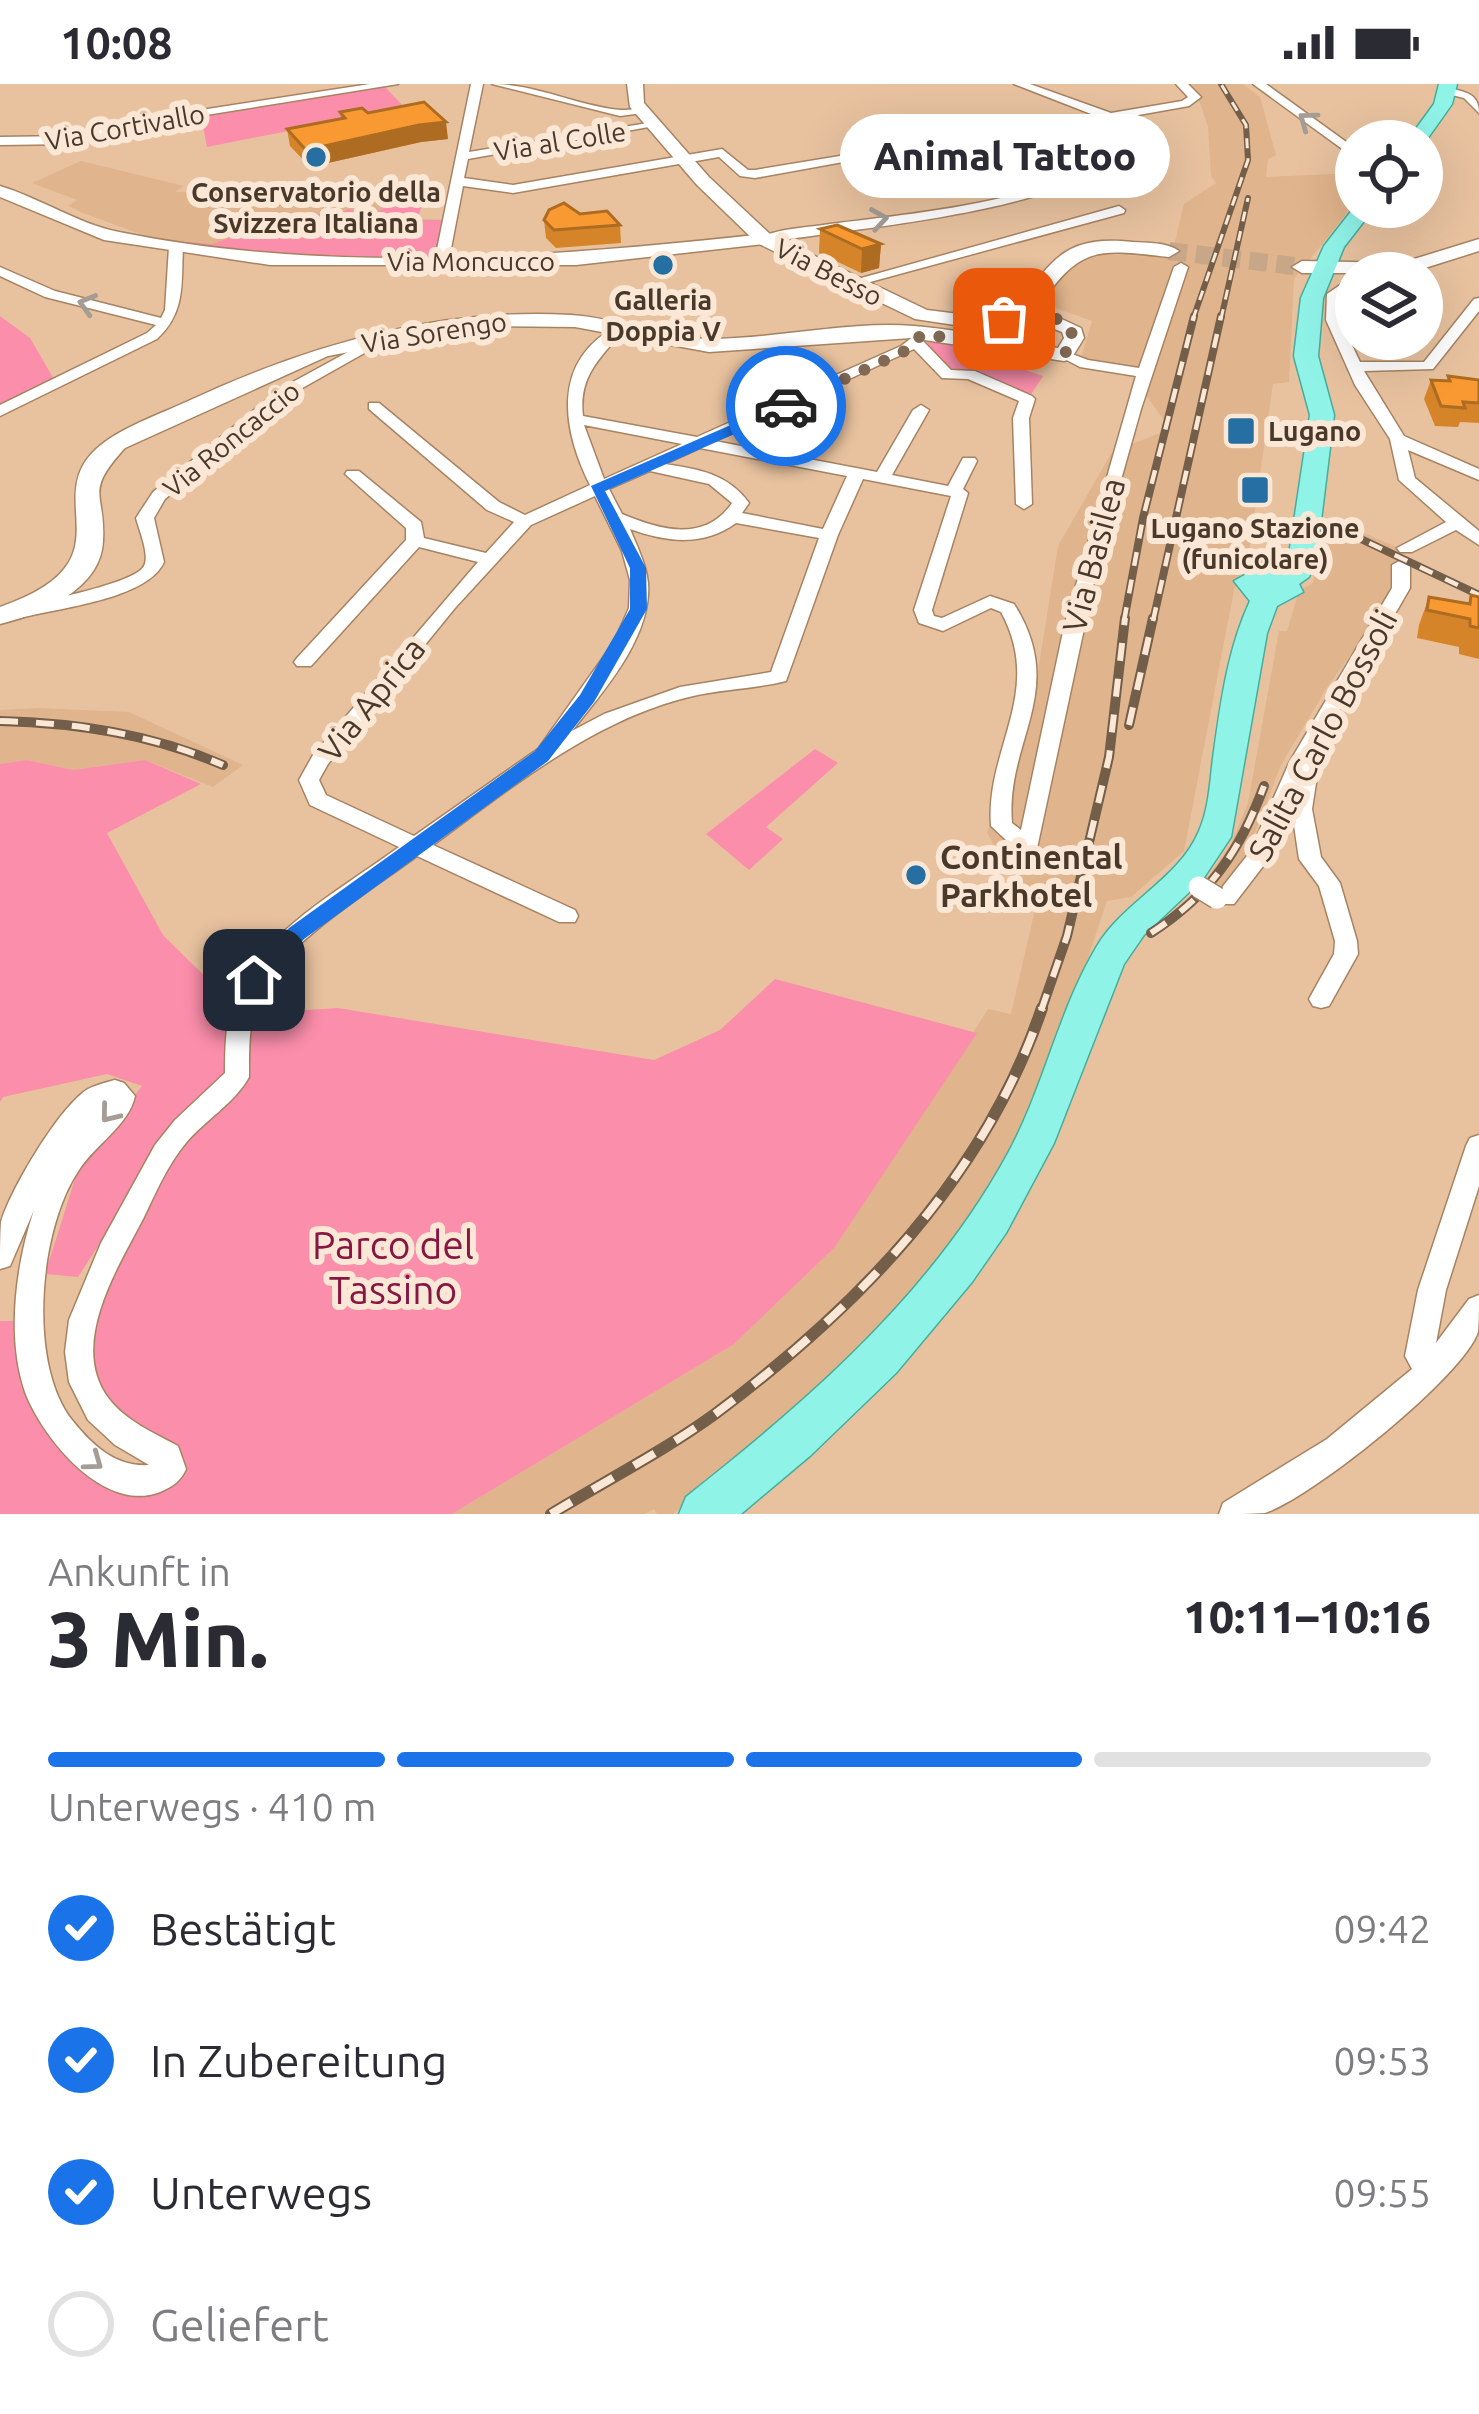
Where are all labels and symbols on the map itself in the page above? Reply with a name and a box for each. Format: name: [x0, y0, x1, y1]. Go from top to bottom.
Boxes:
street label: Via Cortivallo: [43, 98, 207, 156]
one-way arrow: [1299, 112, 1320, 134]
callout: Animal Tattoo: [839, 115, 1169, 199]
street label: Via al Colle: [492, 116, 628, 166]
marker: Conservatorio della Svizzera Italiana: [303, 144, 329, 170]
place label: Conservatorio della Svizzera Italiana: [191, 177, 441, 238]
one-way arrow: [869, 208, 889, 233]
street label: Via Besso: [771, 232, 887, 312]
street label: Via Moncucco: [387, 246, 555, 276]
marker: Galleria Doppia V: [650, 252, 676, 278]
pin: [953, 268, 1055, 370]
place label: Galleria Doppia V: [605, 285, 721, 346]
one-way arrow: [77, 294, 97, 319]
street label: Via Sorengo: [359, 306, 509, 358]
courier: [726, 346, 846, 466]
street label: Via Roncaccio: [157, 375, 305, 503]
marker: Lugano: [1225, 415, 1257, 447]
place label: Lugano: [1268, 416, 1361, 446]
street label: Via Basilea: [1055, 474, 1131, 636]
marker: Lugano Stazione (funicolare): [1239, 474, 1271, 506]
place label: Lugano Stazione (funicolare): [1150, 513, 1360, 575]
street label: Salita Carlo Bossoli: [1240, 603, 1404, 867]
street label: Via Aprica: [310, 630, 432, 768]
place label: Continental Parkhotel: [940, 838, 1123, 913]
marker: Continental Parkhotel: [903, 862, 929, 888]
pin: [203, 929, 305, 1031]
one-way arrow: [101, 1100, 123, 1122]
park label: Parco del Tassino: [312, 1223, 474, 1311]
one-way arrow: [80, 1448, 102, 1470]

